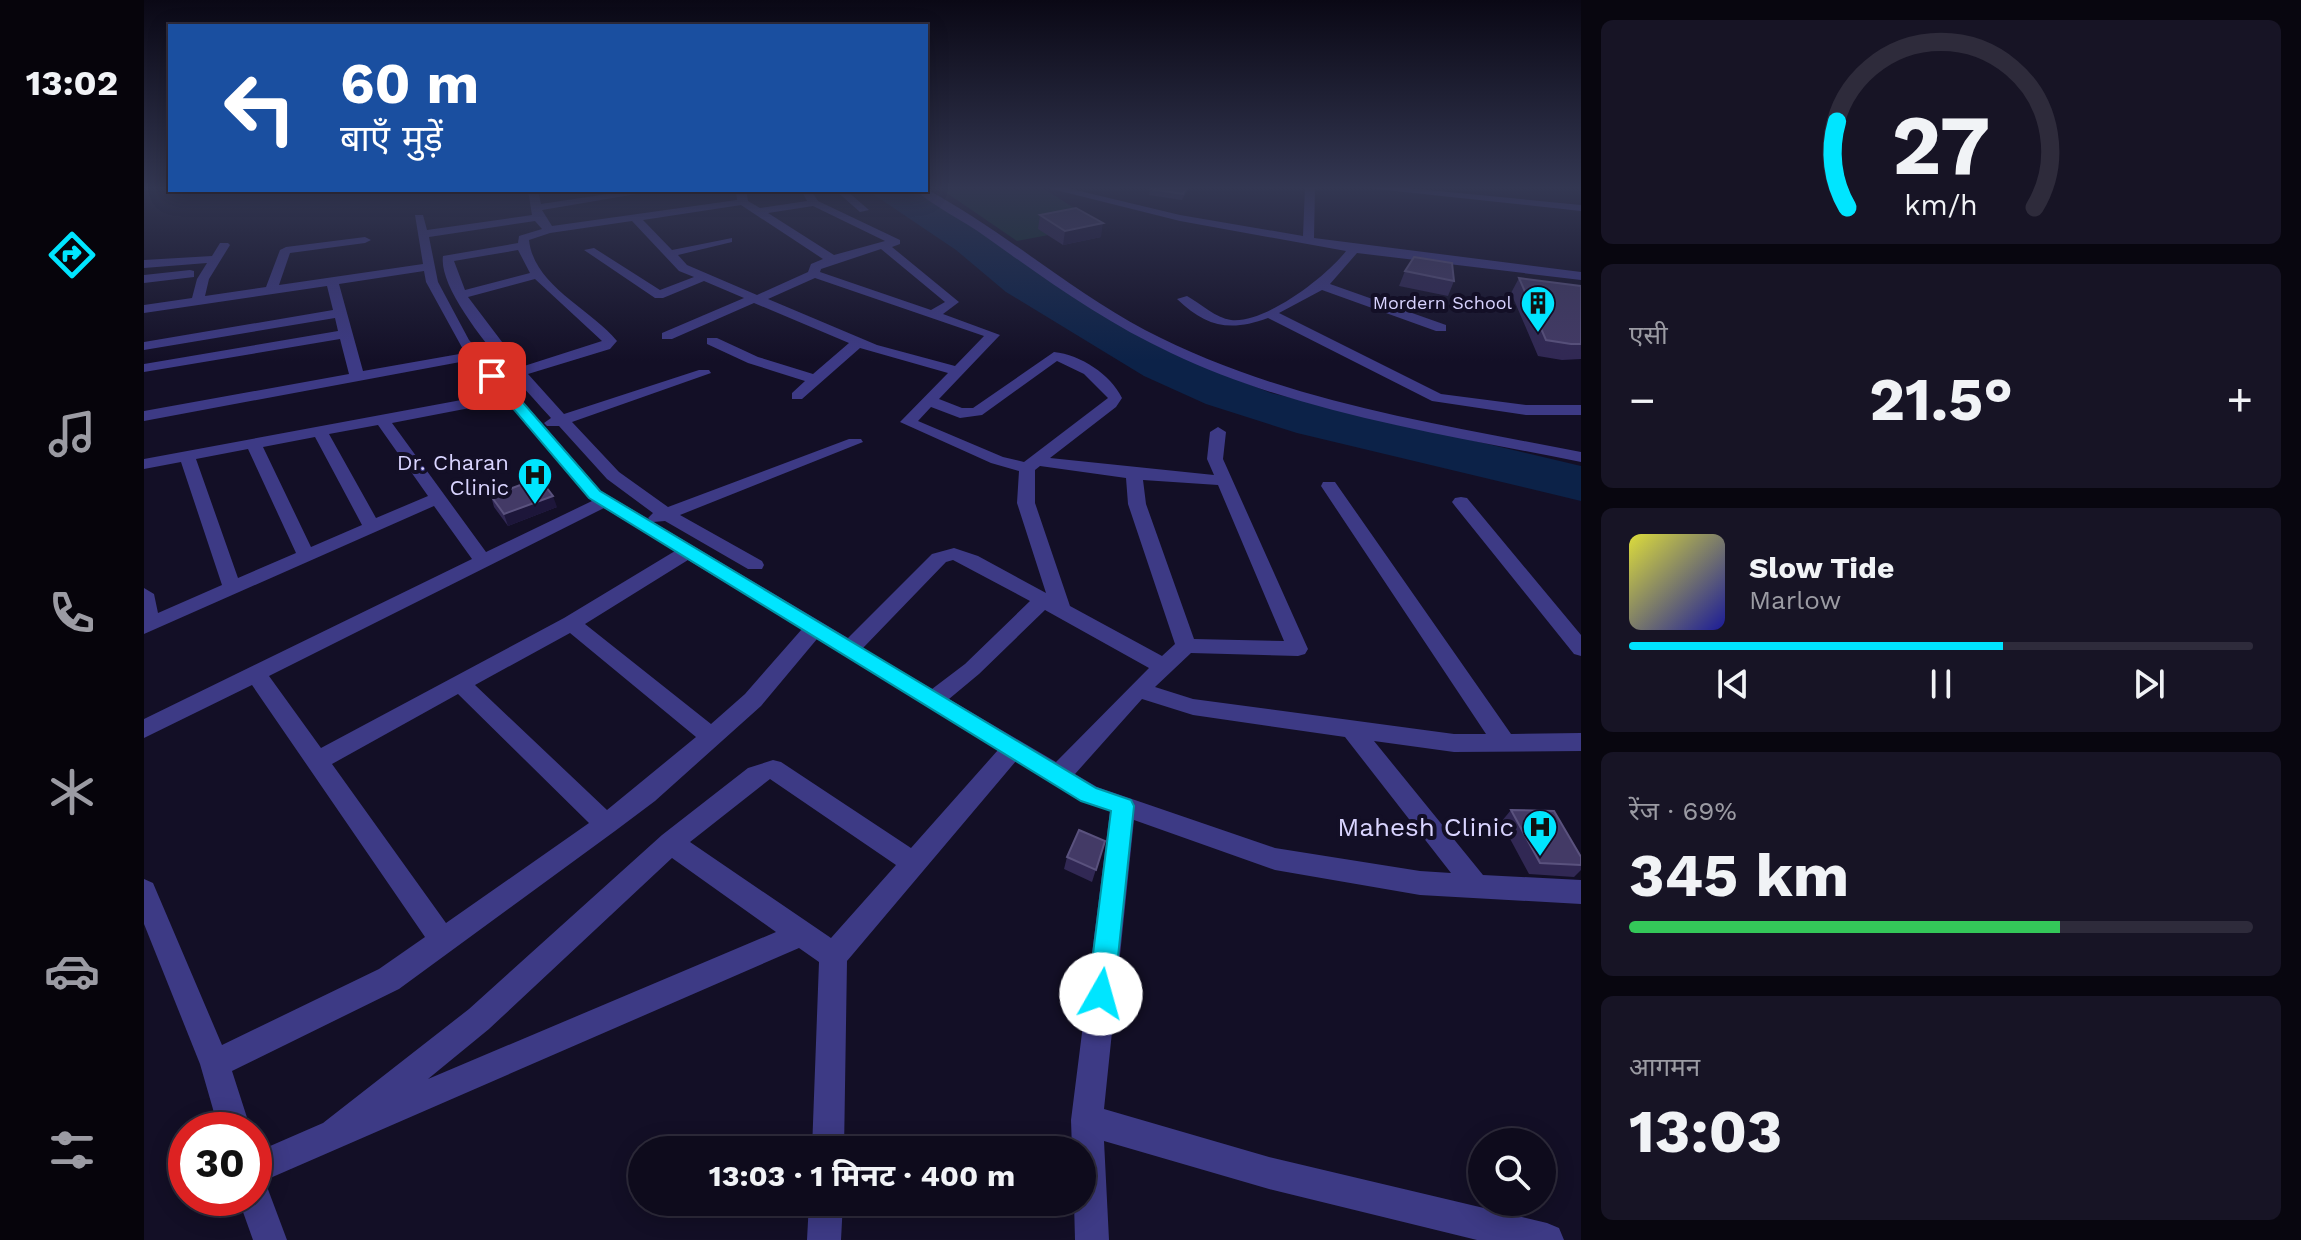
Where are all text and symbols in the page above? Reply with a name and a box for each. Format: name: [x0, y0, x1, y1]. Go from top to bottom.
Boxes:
text: 60 m: [340, 51, 479, 117]
icon: left: [208, 56, 312, 160]
text: 13:02: [26, 62, 118, 104]
text: 27: [1892, 97, 1990, 194]
text: बाएँ मुड़ें: [340, 118, 443, 160]
text: km/h: [1904, 188, 1978, 222]
icon: directions: [44, 227, 100, 283]
building icon: Mordern School: [1519, 284, 1557, 334]
place label: Mordern School: [1373, 292, 1512, 313]
text: एसी: [1629, 320, 1668, 350]
pin: [458, 342, 526, 410]
icon: arrive: [470, 354, 514, 398]
text: 21.5°: [1869, 364, 2013, 435]
text: −: [1629, 374, 1656, 426]
text: +: [2226, 374, 2253, 426]
icon: music: [44, 406, 100, 462]
place label: Dr. Charan Clinic: [397, 450, 509, 500]
hospital icon: Dr. Charan Clinic: [516, 456, 554, 506]
text: Slow Tide: [1749, 550, 1894, 585]
icon: phone: [44, 585, 100, 641]
text: Marlow: [1749, 585, 1841, 615]
icon: previous: [1711, 662, 1755, 706]
icon: pause: [1919, 662, 1963, 706]
icon: next: [2127, 662, 2171, 706]
icon: climate: [44, 764, 100, 820]
text: रेंज · 69%: [1629, 796, 1737, 826]
hospital icon: Mahesh Clinic: [1521, 808, 1559, 858]
place label: Mahesh Clinic: [1337, 812, 1514, 842]
text: 345 km: [1629, 840, 1849, 911]
icon: car: [44, 943, 100, 999]
position arrow: [1059, 952, 1143, 1036]
text: आगमन: [1629, 1052, 1700, 1082]
text: 13:03: [1629, 1096, 1782, 1167]
speed limit sign: 30: [168, 1112, 272, 1216]
icon: filters: [44, 1122, 100, 1178]
map controls: [1468, 1128, 1556, 1216]
button: search: [1468, 1128, 1556, 1216]
text: 13:03 · 1 मिनट · 400 m: [709, 1158, 1015, 1193]

